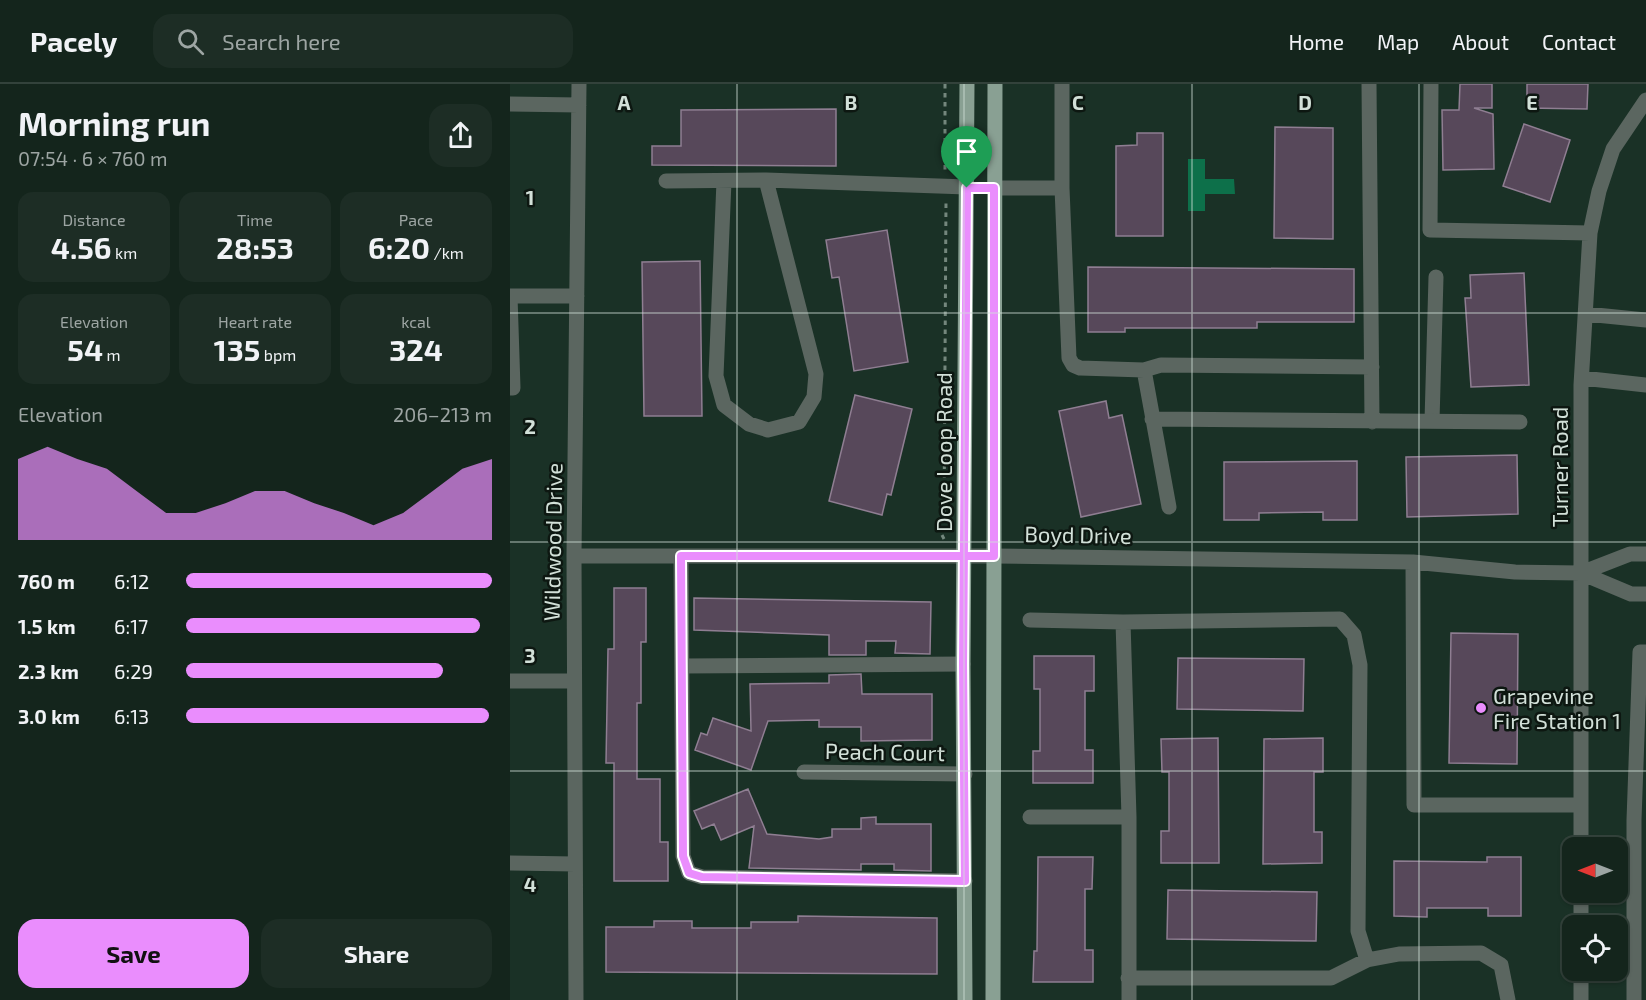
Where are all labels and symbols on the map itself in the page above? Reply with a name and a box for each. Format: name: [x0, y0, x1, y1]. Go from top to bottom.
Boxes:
text: A: [617, 90, 631, 114]
text: B: [845, 90, 857, 114]
text: C: [1072, 90, 1084, 114]
text: D: [1298, 90, 1312, 114]
text: E: [1526, 90, 1538, 114]
pin: [941, 126, 992, 188]
text: 1: [526, 185, 534, 209]
street label: Dove Loop Road: [930, 372, 956, 532]
street label: Turner Road: [1546, 407, 1572, 527]
text: 2: [524, 414, 536, 438]
street label: Wildwood Drive: [538, 463, 566, 621]
street label: Boyd Drive: [1024, 520, 1132, 548]
text: 3: [524, 643, 536, 667]
place label: Grapevine Fire Station 1: [1493, 682, 1621, 733]
marker: Grapevine Fire Station 1: [1474, 701, 1488, 715]
street label: Peach Court: [825, 737, 945, 765]
north arrow: [1562, 837, 1628, 903]
text: 4: [524, 872, 537, 896]

